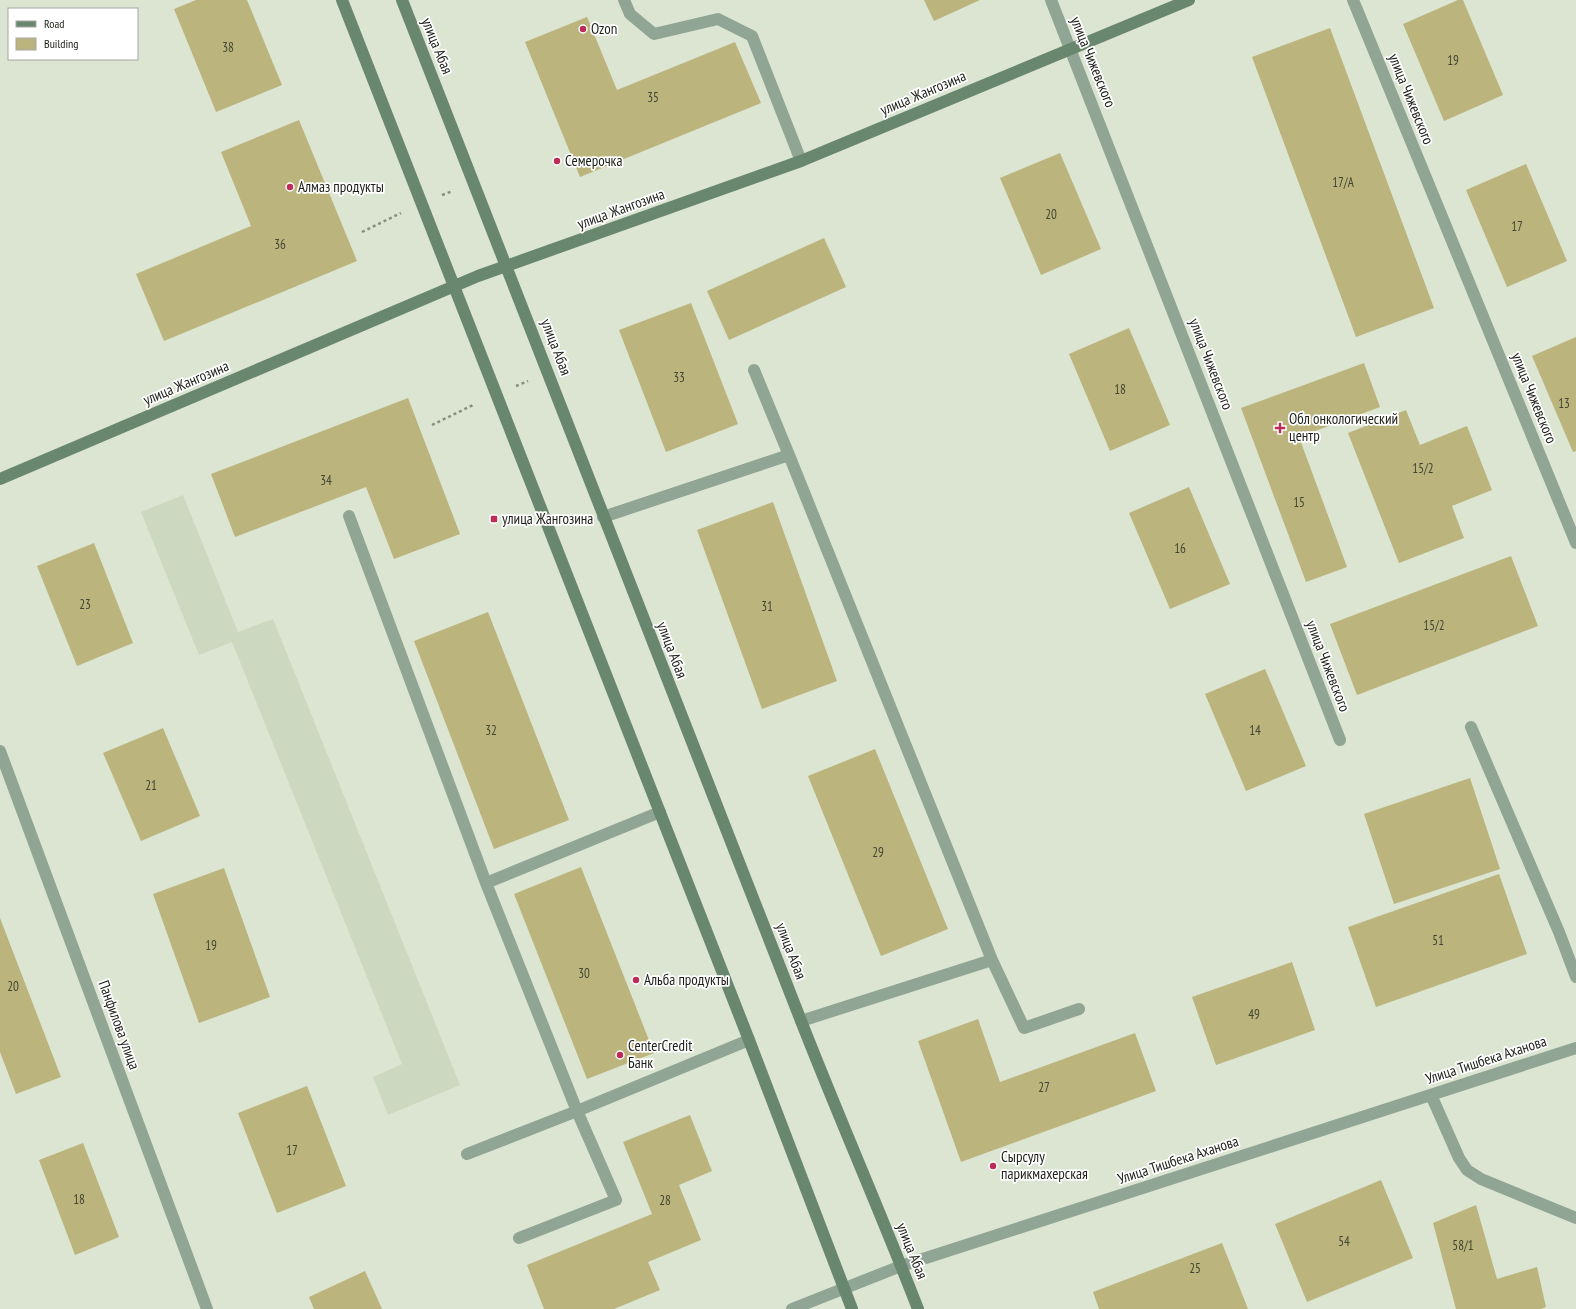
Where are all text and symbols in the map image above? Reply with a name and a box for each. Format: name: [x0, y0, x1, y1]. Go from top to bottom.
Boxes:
legend: [8, 8, 138, 60]
street label: улица Чижевского: [1067, 14, 1120, 110]
street label: улица Абая: [418, 15, 457, 77]
text: Road: [44, 16, 64, 31]
place label: Ozon: [591, 19, 617, 38]
marker: Ozon: [578, 24, 588, 34]
text: Building: [44, 36, 79, 51]
house number: 38: [222, 39, 234, 56]
street label: улица Чижевского: [1385, 51, 1438, 147]
house number: 19: [1447, 52, 1459, 69]
street label: улица Жангозина: [877, 66, 969, 119]
house number: 35: [647, 89, 659, 106]
place label: Семерочка: [565, 151, 622, 170]
marker: Семерочка: [552, 156, 562, 166]
house number: 17/А: [1332, 174, 1355, 191]
place label: Алмаз продукты: [298, 177, 384, 196]
marker: Алмаз продукты: [285, 182, 295, 192]
street label: улица Жангозина: [575, 184, 667, 233]
house number: 20: [1045, 206, 1057, 223]
house number: 17: [1511, 218, 1523, 235]
house number: 36: [274, 236, 286, 253]
street label: улица Чижевского: [1185, 315, 1238, 412]
street label: улица Абая: [537, 316, 576, 378]
street label: улица Чижевского: [1508, 350, 1561, 446]
street label: улица Жангозина: [140, 356, 232, 409]
house number: 33: [673, 369, 685, 386]
house number: 18: [1114, 381, 1126, 398]
house number: 13: [1558, 395, 1570, 412]
place label: Обл онкологический центр: [1289, 409, 1398, 445]
marker: Обл онкологический центр: [1274, 422, 1286, 434]
house number: 15/2: [1412, 460, 1434, 477]
house number: 34: [320, 472, 332, 489]
house number: 15: [1293, 494, 1305, 511]
place label: улица Жангозина: [502, 509, 593, 528]
marker: улица Жангозина: [489, 514, 499, 524]
house number: 16: [1174, 540, 1186, 557]
house number: 23: [79, 596, 91, 613]
house number: 31: [761, 598, 773, 615]
street label: улица Чижевского: [1302, 617, 1355, 714]
house number: 15/2: [1423, 617, 1445, 634]
street label: улица Абая: [653, 619, 692, 681]
house number: 32: [485, 722, 497, 739]
house number: 14: [1249, 722, 1261, 739]
house number: 21: [145, 777, 157, 794]
house number: 29: [872, 844, 884, 861]
street label: улица Абая: [772, 920, 811, 982]
house number: 51: [1432, 932, 1444, 949]
house number: 19: [205, 937, 217, 954]
house number: 30: [578, 965, 590, 982]
place label: Альба продукты: [644, 970, 729, 989]
marker: Альба продукты: [631, 975, 641, 985]
house number: 20: [7, 978, 19, 995]
street label: Панфилова улица: [95, 978, 144, 1072]
house number: 49: [1248, 1006, 1260, 1023]
street label: Улица Тишбека Аханова: [1423, 1031, 1549, 1088]
place label: CenterCredit Банк: [628, 1036, 692, 1072]
marker: CenterCredit Банк: [615, 1050, 625, 1060]
house number: 27: [1038, 1079, 1050, 1096]
street label: Улица Тишбека Аханова: [1115, 1131, 1241, 1188]
house number: 17: [286, 1142, 298, 1159]
place label: Сырсулу парикмахерская: [1001, 1147, 1088, 1183]
marker: Сырсулу парикмахерская: [988, 1161, 998, 1171]
house number: 18: [73, 1191, 85, 1208]
house number: 28: [659, 1192, 671, 1209]
street label: улица Абая: [893, 1220, 932, 1282]
house number: 54: [1338, 1233, 1350, 1250]
house number: 58/1: [1452, 1237, 1474, 1254]
house number: 25: [1189, 1260, 1201, 1277]

